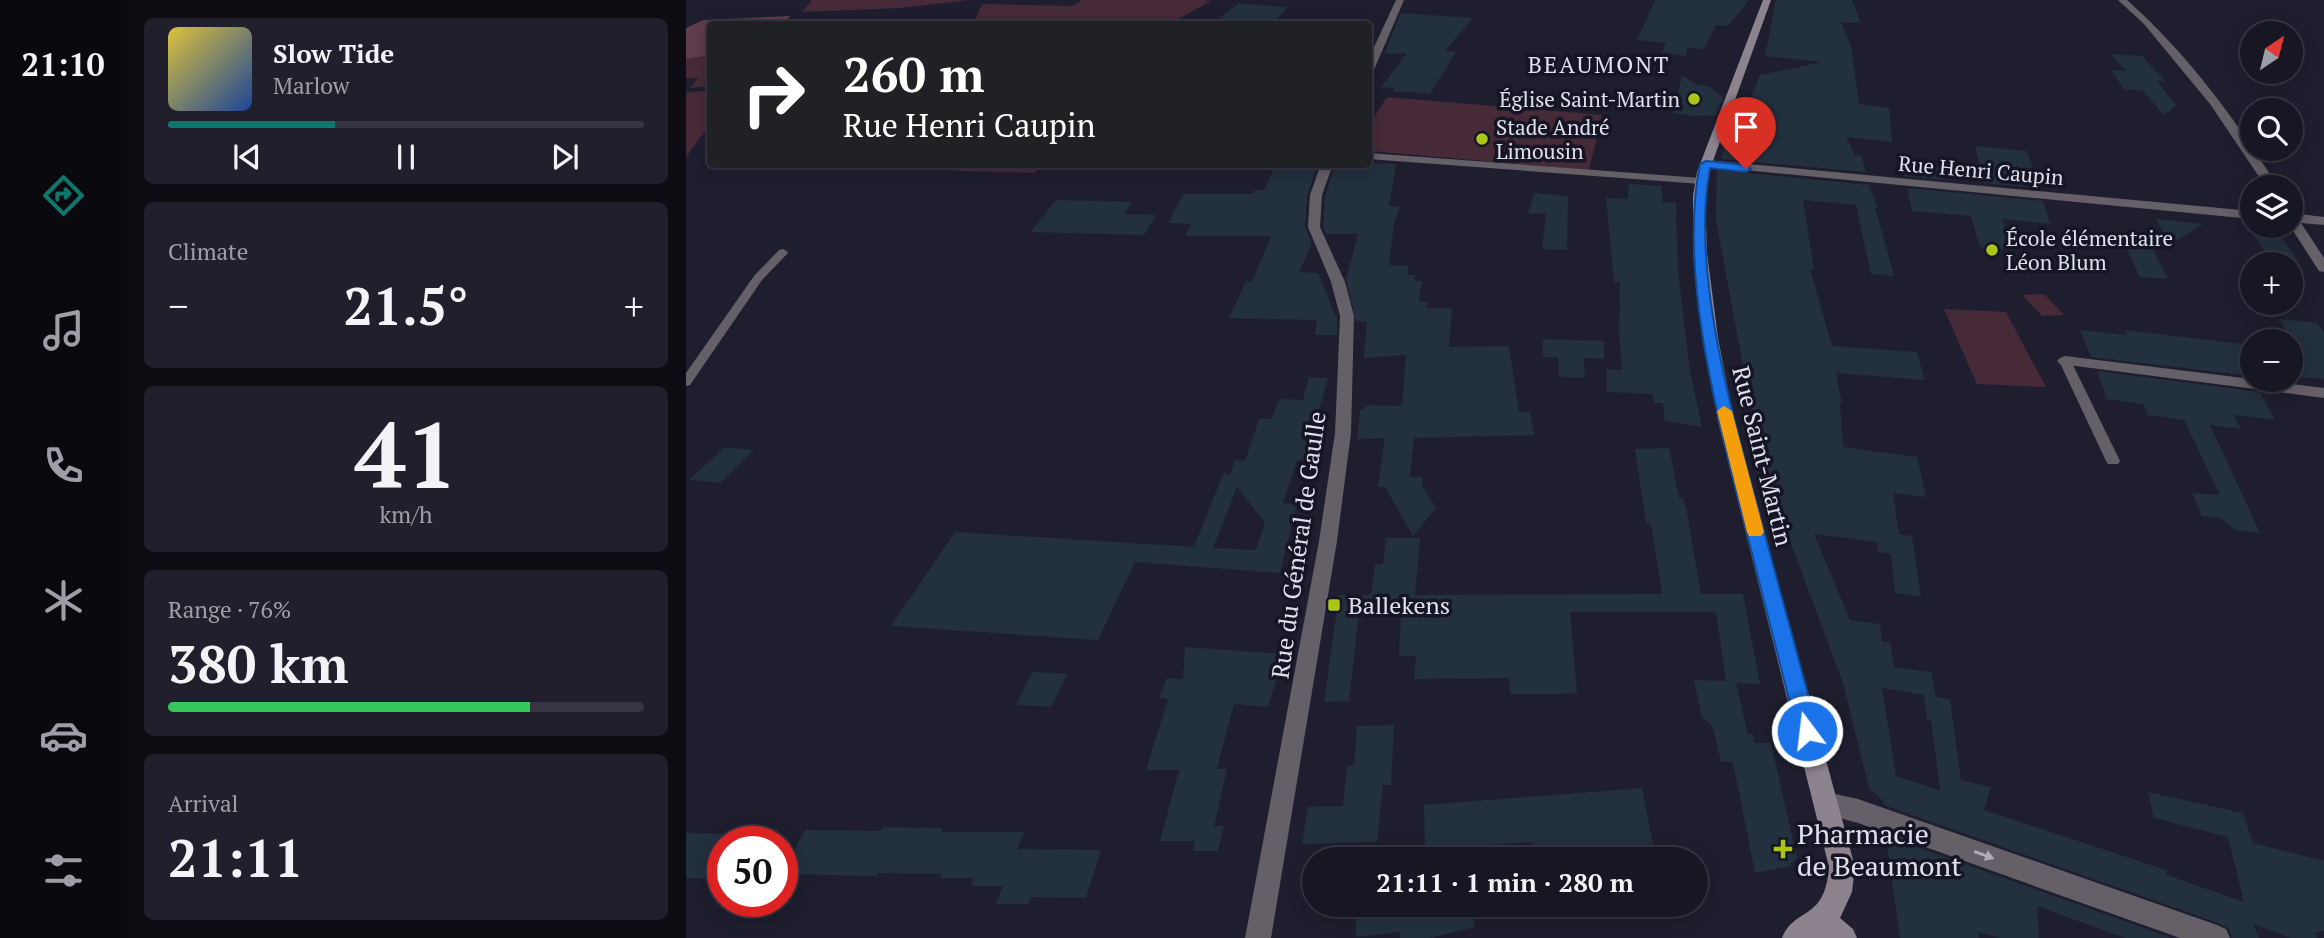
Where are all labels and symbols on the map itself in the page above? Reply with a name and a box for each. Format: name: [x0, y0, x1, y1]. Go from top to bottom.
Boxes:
north arrow: [2240, 21, 2303, 84]
district label: BEAUMONT: [1528, 49, 1670, 80]
place label: Église Saint-Martin: [1499, 85, 1681, 113]
marker: Église Saint-Martin: [1686, 91, 1702, 107]
pin: [1716, 97, 1776, 169]
place label: Stade André Limousin: [1496, 113, 1610, 165]
marker: Stade André Limousin: [1474, 131, 1490, 147]
street label: Rue Henri Caupin: [1897, 149, 2065, 191]
place label: École élémentaire Léon Blum: [2006, 224, 2173, 276]
marker: École élémentaire Léon Blum: [1984, 242, 2000, 258]
street label: Rue Saint-Martin: [1725, 363, 1801, 549]
street label: Rue du Général de Gaulle: [1263, 409, 1333, 681]
place label: Ballekens: [1348, 589, 1450, 621]
marker: Ballekens: [1326, 597, 1342, 613]
position arrow: [1770, 694, 1844, 768]
place label: Pharmacie de Beaumont: [1797, 815, 1962, 884]
speed limit sign: 50: [707, 826, 798, 917]
marker: Pharmacie de Beaumont: [1775, 841, 1791, 857]
one-way arrow: [1973, 850, 1994, 861]

